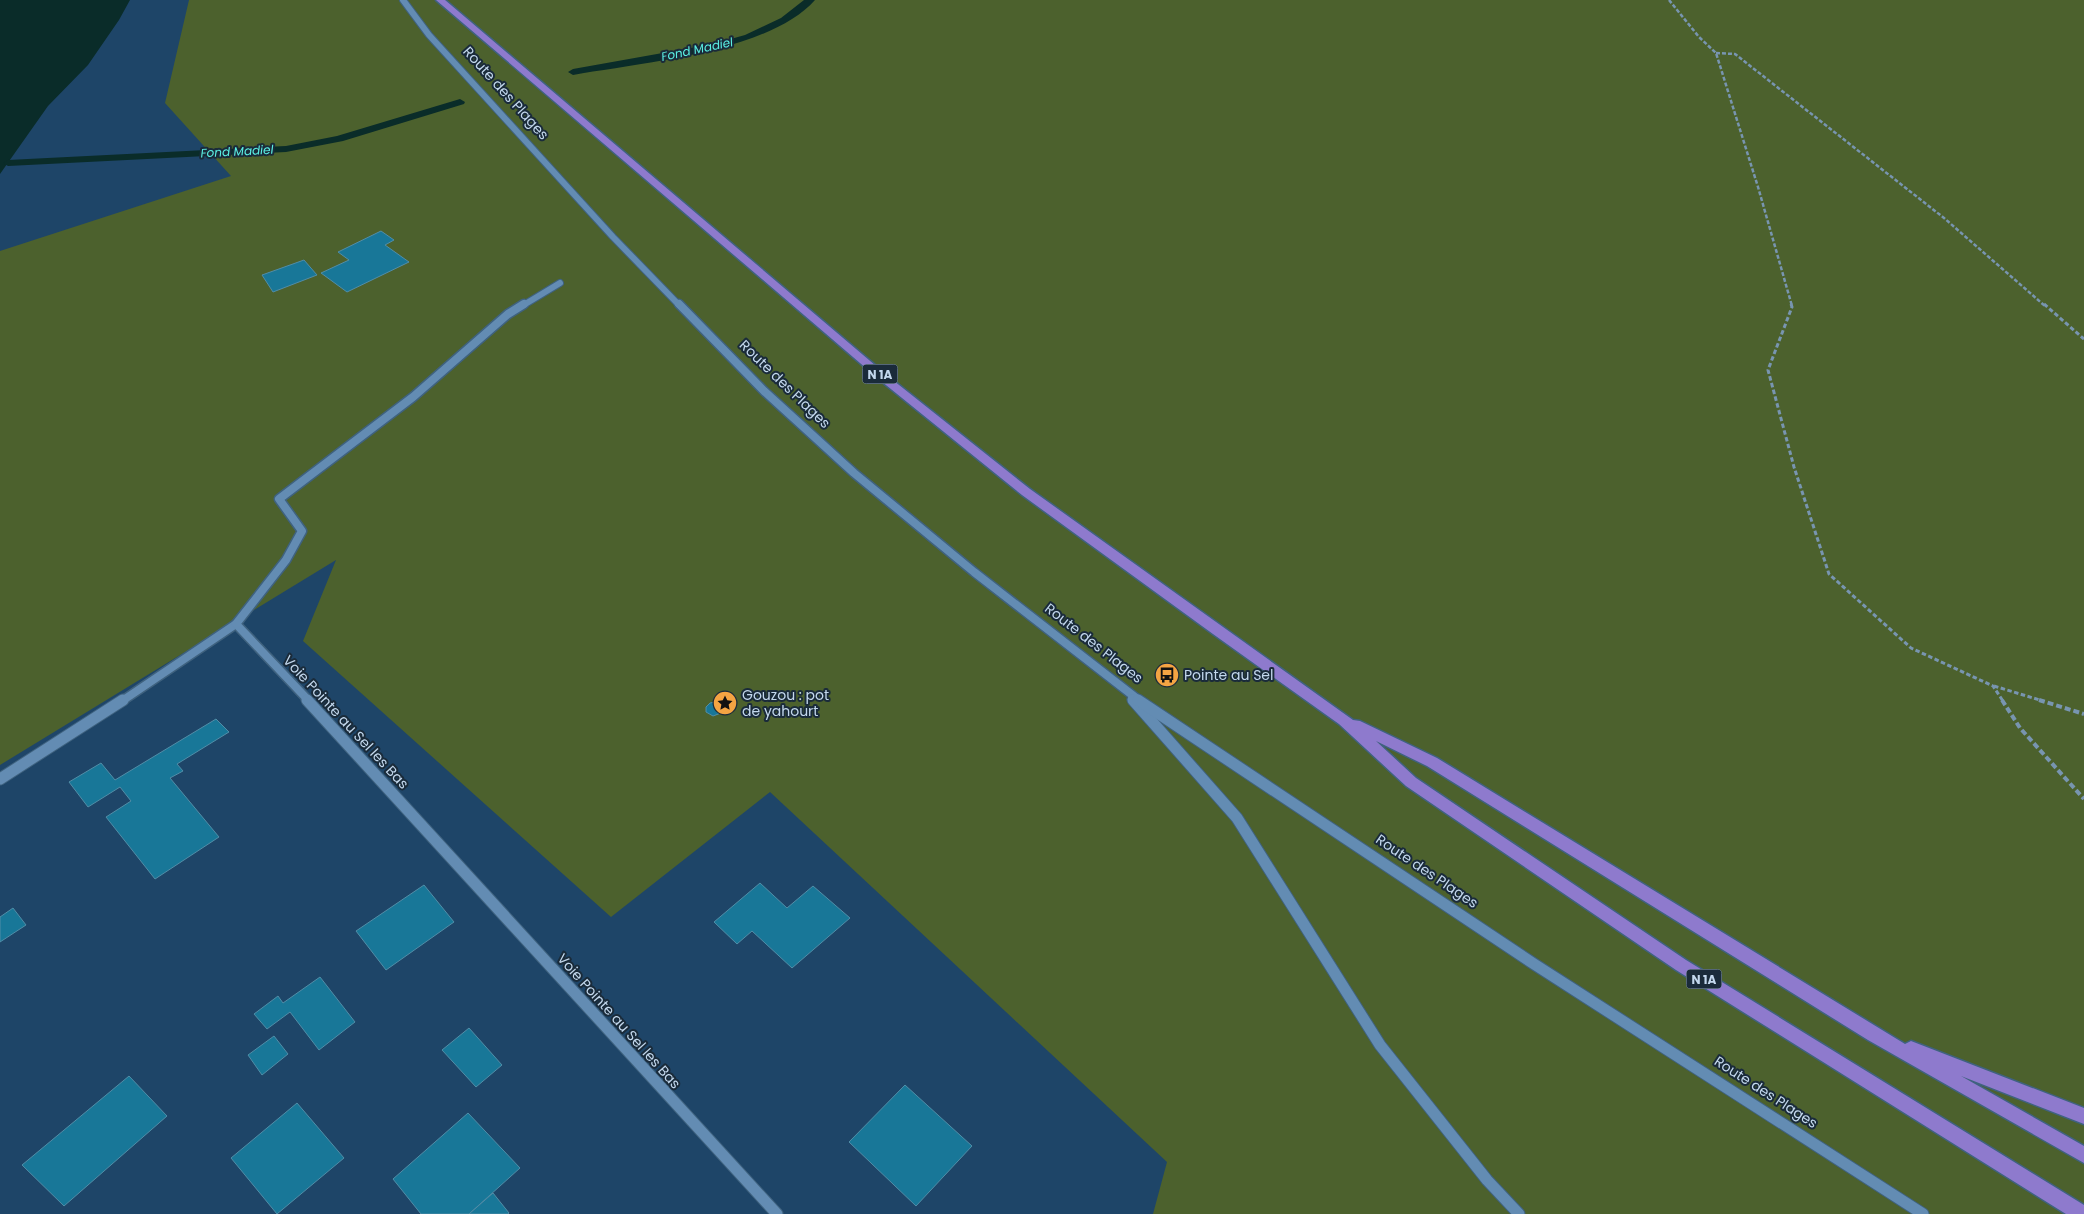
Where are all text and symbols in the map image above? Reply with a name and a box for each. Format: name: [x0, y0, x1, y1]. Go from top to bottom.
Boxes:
water label: Fond Madiel: [660, 33, 735, 65]
street label: Route des Plages: [459, 42, 553, 144]
water label: Fond Madiel: [200, 141, 274, 161]
street label: Route des Plages: [735, 335, 835, 433]
road number: N 1A: [862, 364, 898, 384]
street label: Route des Plages: [1041, 598, 1147, 688]
street label: Voie Pointe au Sel les Bas: [279, 651, 413, 793]
bus stop icon: Pointe au Sel: [1154, 662, 1180, 688]
place label: Pointe au Sel: [1184, 665, 1274, 685]
place label: Gouzou : pot de yahourt: [742, 685, 829, 721]
place icon: Gouzou : pot de yahourt: [712, 690, 738, 716]
street label: Route des Plages: [1372, 829, 1482, 913]
street label: Voie Pointe au Sel les Bas: [553, 949, 685, 1093]
road number: N 1A: [1686, 970, 1722, 989]
street label: Route des Plages: [1710, 1051, 1822, 1133]

